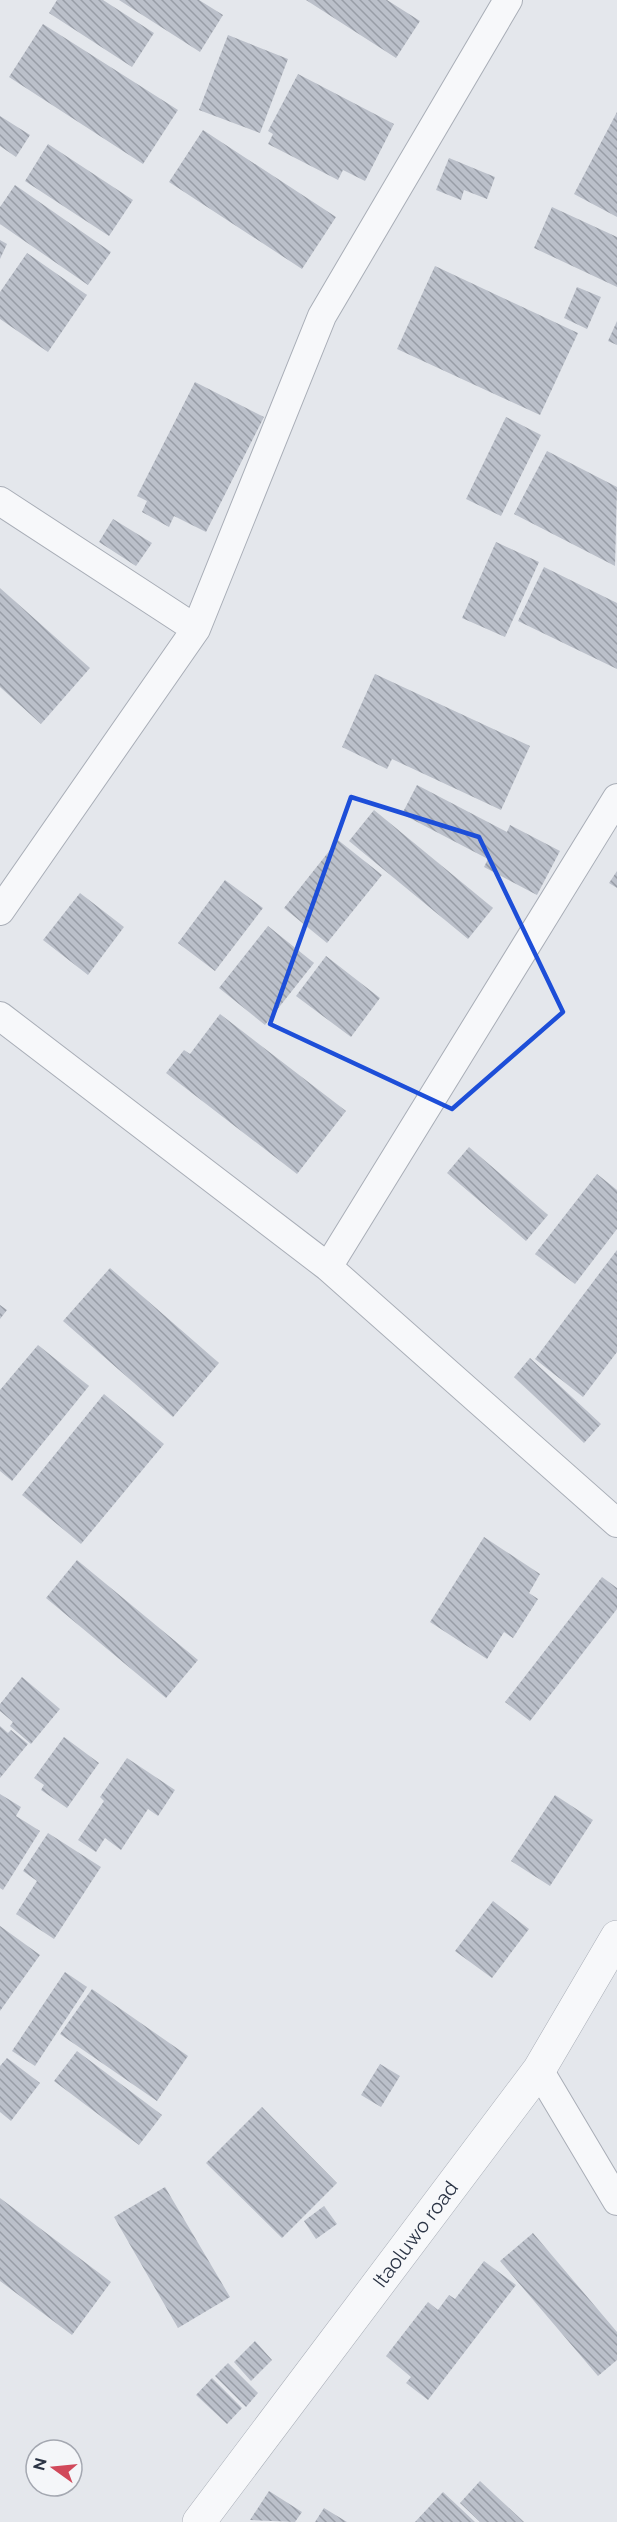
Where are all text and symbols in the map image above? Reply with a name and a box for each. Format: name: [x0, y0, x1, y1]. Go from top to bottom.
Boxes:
street label: Itaoluwo road: [368, 2176, 463, 2292]
north arrow: [24, 2438, 84, 2498]
text: N: [29, 2456, 51, 2473]

